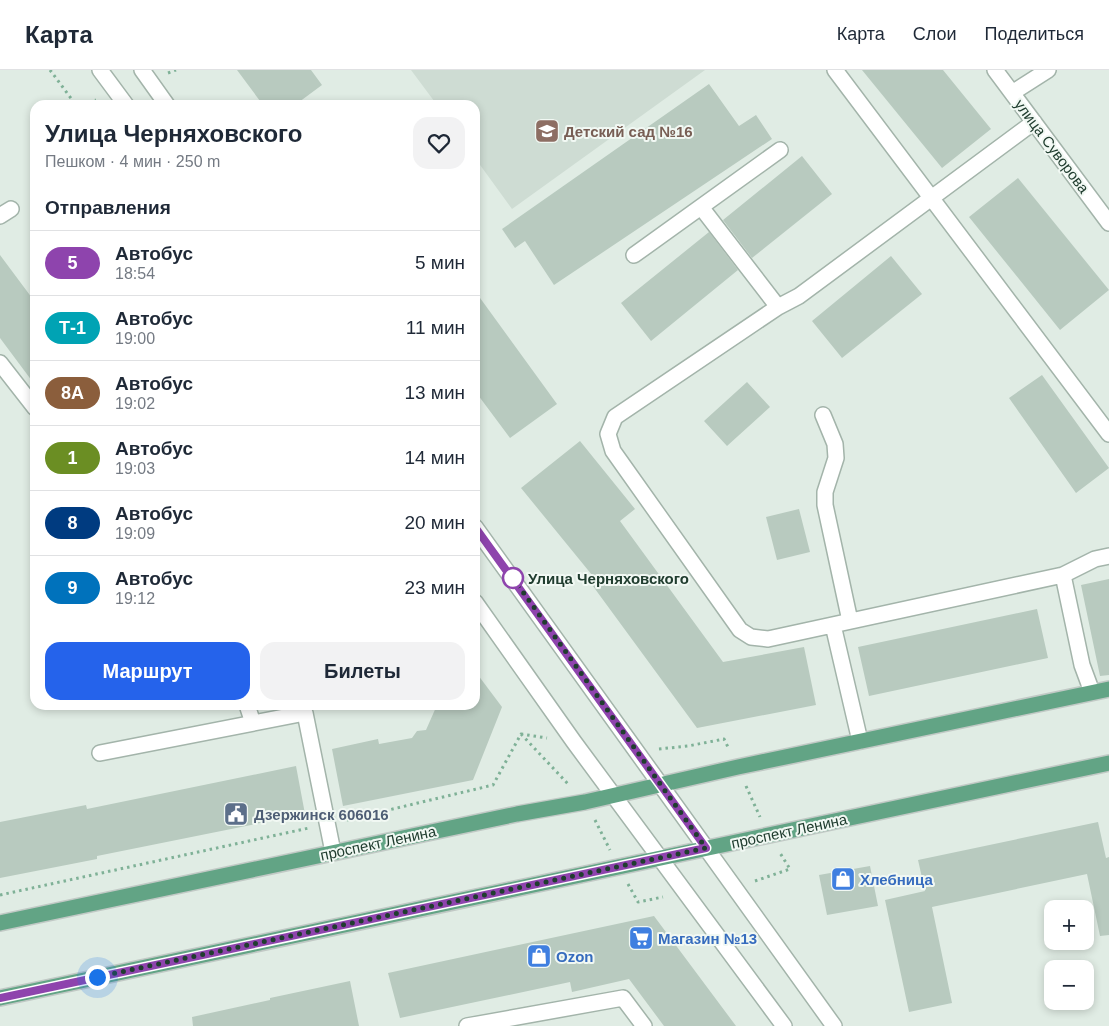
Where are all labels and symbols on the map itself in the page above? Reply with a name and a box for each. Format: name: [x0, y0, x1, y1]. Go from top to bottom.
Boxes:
street label: улица Суворова: [1011, 96, 1093, 197]
school or university icon: Детский сад №16: [534, 118, 560, 144]
place label: Детский сад №16: [564, 123, 693, 140]
marker: Улица Черняховского: [502, 567, 524, 589]
place label: Улица Черняховского: [528, 570, 689, 587]
public building icon: Дзержинск 606016: [223, 801, 249, 827]
place label: Дзержинск 606016: [254, 806, 389, 823]
street label: проспект Ленина: [730, 810, 849, 852]
street label: проспект Ленина: [319, 822, 438, 864]
shop icon: Хлебница: [830, 866, 856, 892]
place label: Хлебница: [860, 871, 933, 888]
supermarket icon: Магазин №13: [628, 925, 654, 951]
place label: Магазин №13: [658, 930, 757, 947]
shop icon: Ozon: [526, 943, 552, 969]
place label: Ozon: [556, 948, 594, 965]
your location: [85, 965, 110, 990]

